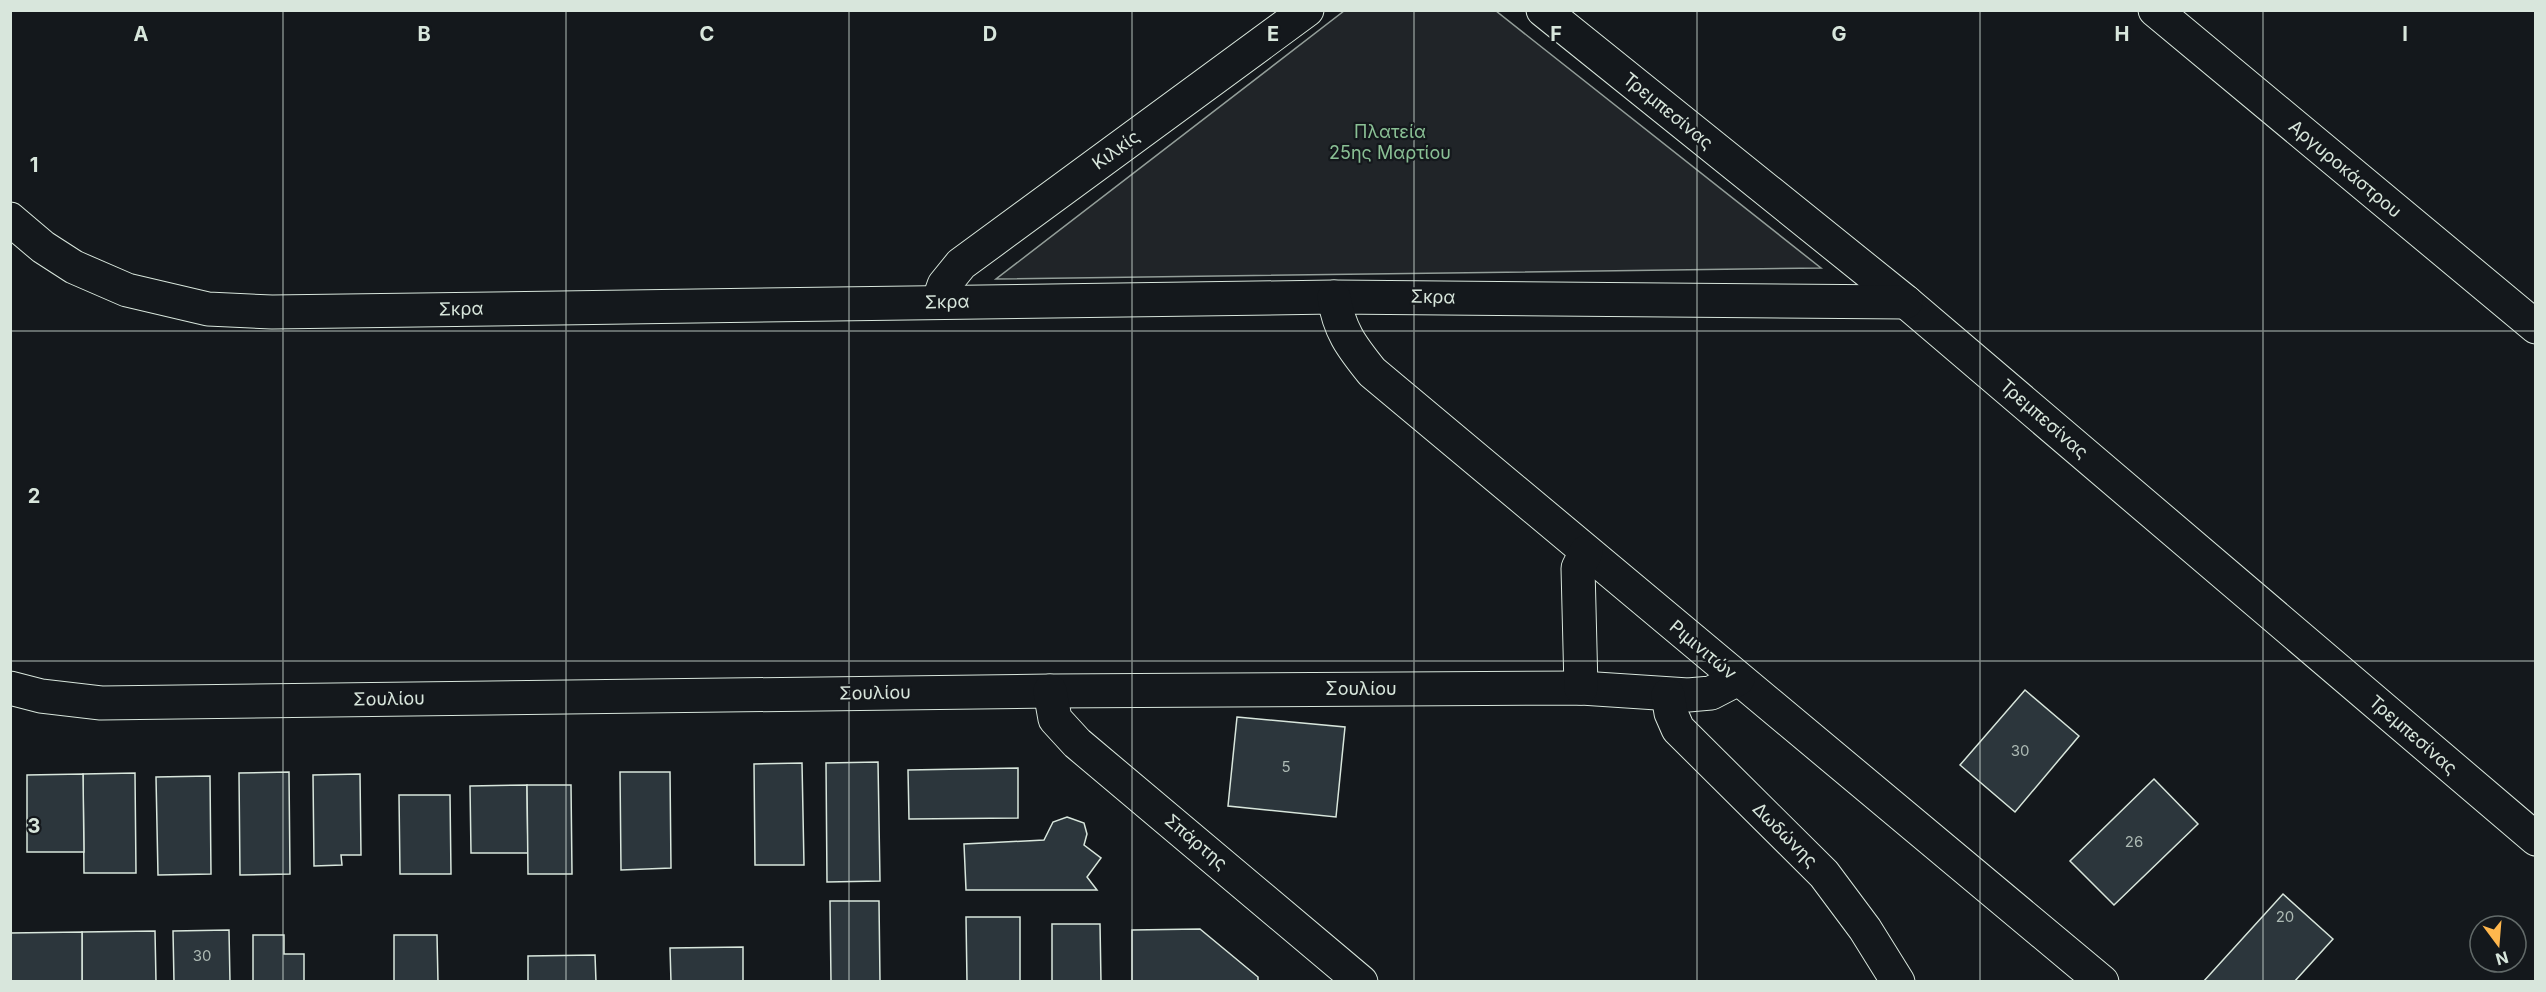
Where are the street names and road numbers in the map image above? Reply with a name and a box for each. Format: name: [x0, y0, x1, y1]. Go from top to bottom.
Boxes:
street label: Τρεμπεσίνας: [1619, 68, 1717, 153]
street label: Αργυροκάστρου: [2285, 116, 2406, 222]
street label: Κιλκίς: [1088, 125, 1143, 174]
street label: Σκρα: [1410, 286, 1456, 307]
street label: Σκρα: [924, 291, 970, 312]
street label: Σκρα: [438, 298, 484, 319]
street label: Τρεμπεσίνας: [1996, 375, 2093, 462]
street label: Ριμινιτών: [1666, 616, 1741, 684]
street label: Σουλίου: [1325, 678, 1397, 699]
street label: Σουλίου: [839, 681, 911, 704]
street label: Σουλίου: [353, 687, 425, 710]
street label: Τρεμπεσίνας: [2365, 691, 2462, 778]
street label: Δωδώνης: [1749, 798, 1822, 871]
street label: Σπάρτης: [1161, 809, 1232, 874]

